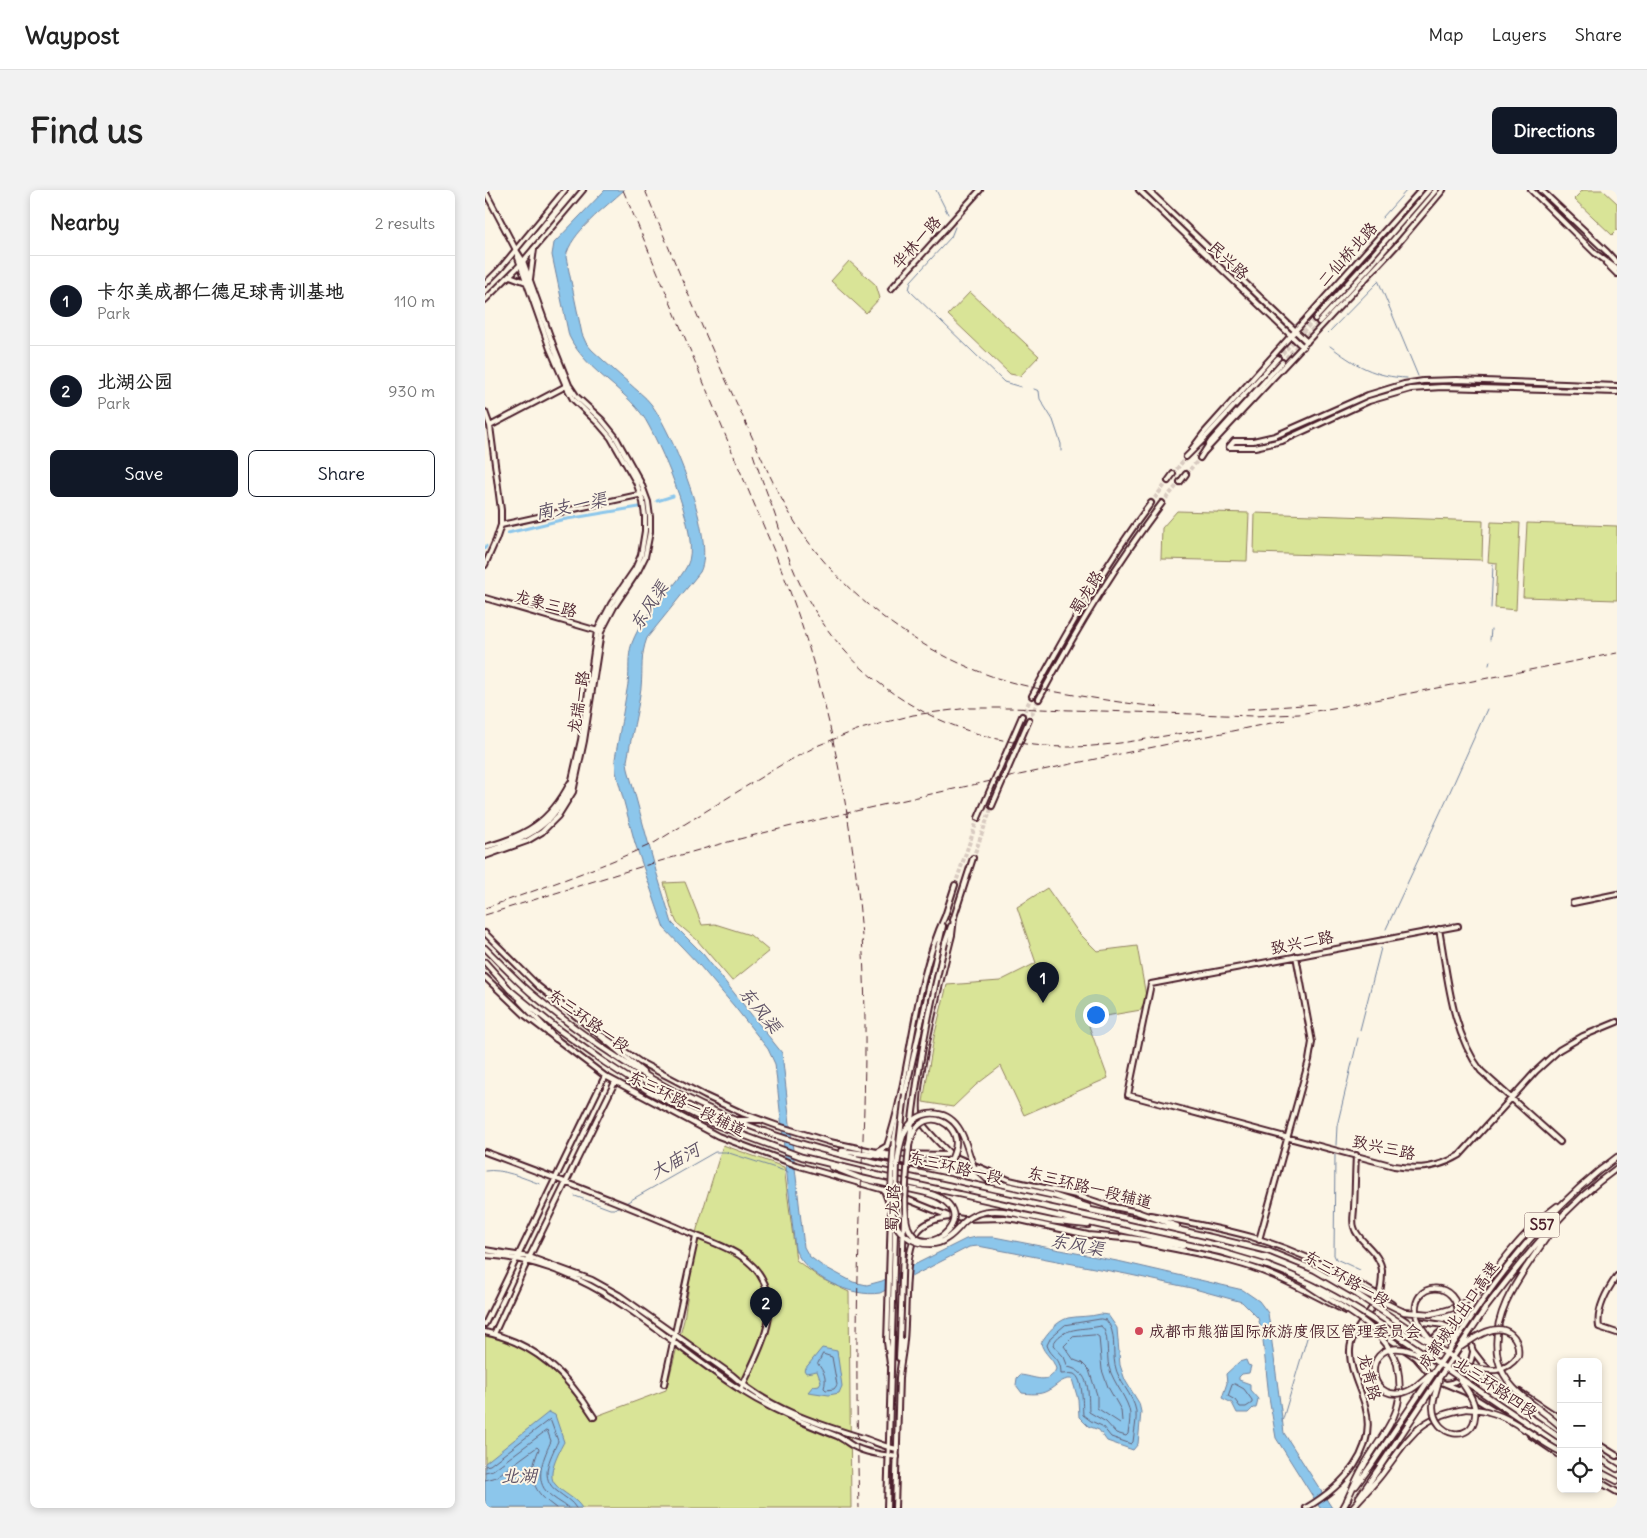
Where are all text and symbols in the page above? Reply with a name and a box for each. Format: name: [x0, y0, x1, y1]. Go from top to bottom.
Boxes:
text: Waypost: [25, 20, 119, 50]
text: Map: [1428, 23, 1463, 46]
text: Layers: [1491, 23, 1547, 46]
text: Share: [1575, 23, 1622, 46]
button: Directions: [1492, 107, 1617, 154]
text: Find us: [30, 108, 143, 152]
text: Nearby: [50, 209, 120, 236]
street label: 华林一路: [887, 212, 945, 272]
text: 2 results: [375, 213, 435, 233]
street label: 二仙桥北路: [1313, 218, 1381, 290]
street label: 民兴路: [1205, 236, 1253, 284]
text: 卡尔美成都仁德足球青训基地: [97, 279, 344, 303]
text: 1: [63, 291, 69, 311]
text: 110 m: [394, 291, 435, 311]
text: Park: [97, 303, 130, 323]
text: 北湖公园: [97, 369, 173, 393]
text: 2: [62, 381, 70, 401]
text: 930 m: [388, 381, 435, 401]
text: Park: [97, 393, 130, 413]
button: Save: [50, 450, 238, 497]
button: Share: [248, 450, 435, 497]
water label: 南支一渠: [533, 487, 610, 524]
street label: 蜀龙路: [1065, 566, 1107, 618]
water label: 东风渠: [624, 575, 674, 635]
street label: 龙象三路: [512, 585, 580, 621]
street label: 龙瑞一路: [563, 669, 593, 735]
street label: 致兴二路: [1269, 926, 1335, 958]
pin: 1: [1027, 962, 1059, 1003]
water label: 东风渠: [734, 981, 788, 1039]
street label: 东三环路一段: [544, 984, 634, 1056]
your location: [1083, 1002, 1109, 1028]
street label: 东三环路一段辅道: [625, 1066, 749, 1140]
street label: 致兴三路: [1351, 1131, 1417, 1163]
water label: 大庙河: [646, 1136, 707, 1184]
street label: 东三环路一段: [907, 1146, 1005, 1188]
street label: 东三环路一段辅道: [1025, 1162, 1155, 1212]
street label: 蜀龙路: [881, 1184, 903, 1232]
road number: S57: [1525, 1212, 1559, 1238]
water label: 东风渠: [1048, 1228, 1108, 1261]
street label: 东三环路一段: [1300, 1245, 1394, 1311]
street label: 成都城北出口高速: [1413, 1257, 1503, 1373]
pin: 2: [750, 1287, 782, 1328]
place label: 成都市熊猫国际旅游度假区管理委员会: [1149, 1321, 1421, 1341]
marker: 成都市熊猫国际旅游度假区管理委员会: [1133, 1325, 1145, 1337]
street label: 龙青路: [1354, 1351, 1386, 1403]
street label: 北三环路四段: [1451, 1352, 1541, 1422]
map controls: [1557, 1358, 1602, 1493]
button: +: [1557, 1358, 1602, 1403]
button: −: [1557, 1403, 1602, 1448]
button: locate: [1557, 1448, 1602, 1493]
water label: 北湖: [501, 1464, 539, 1487]

